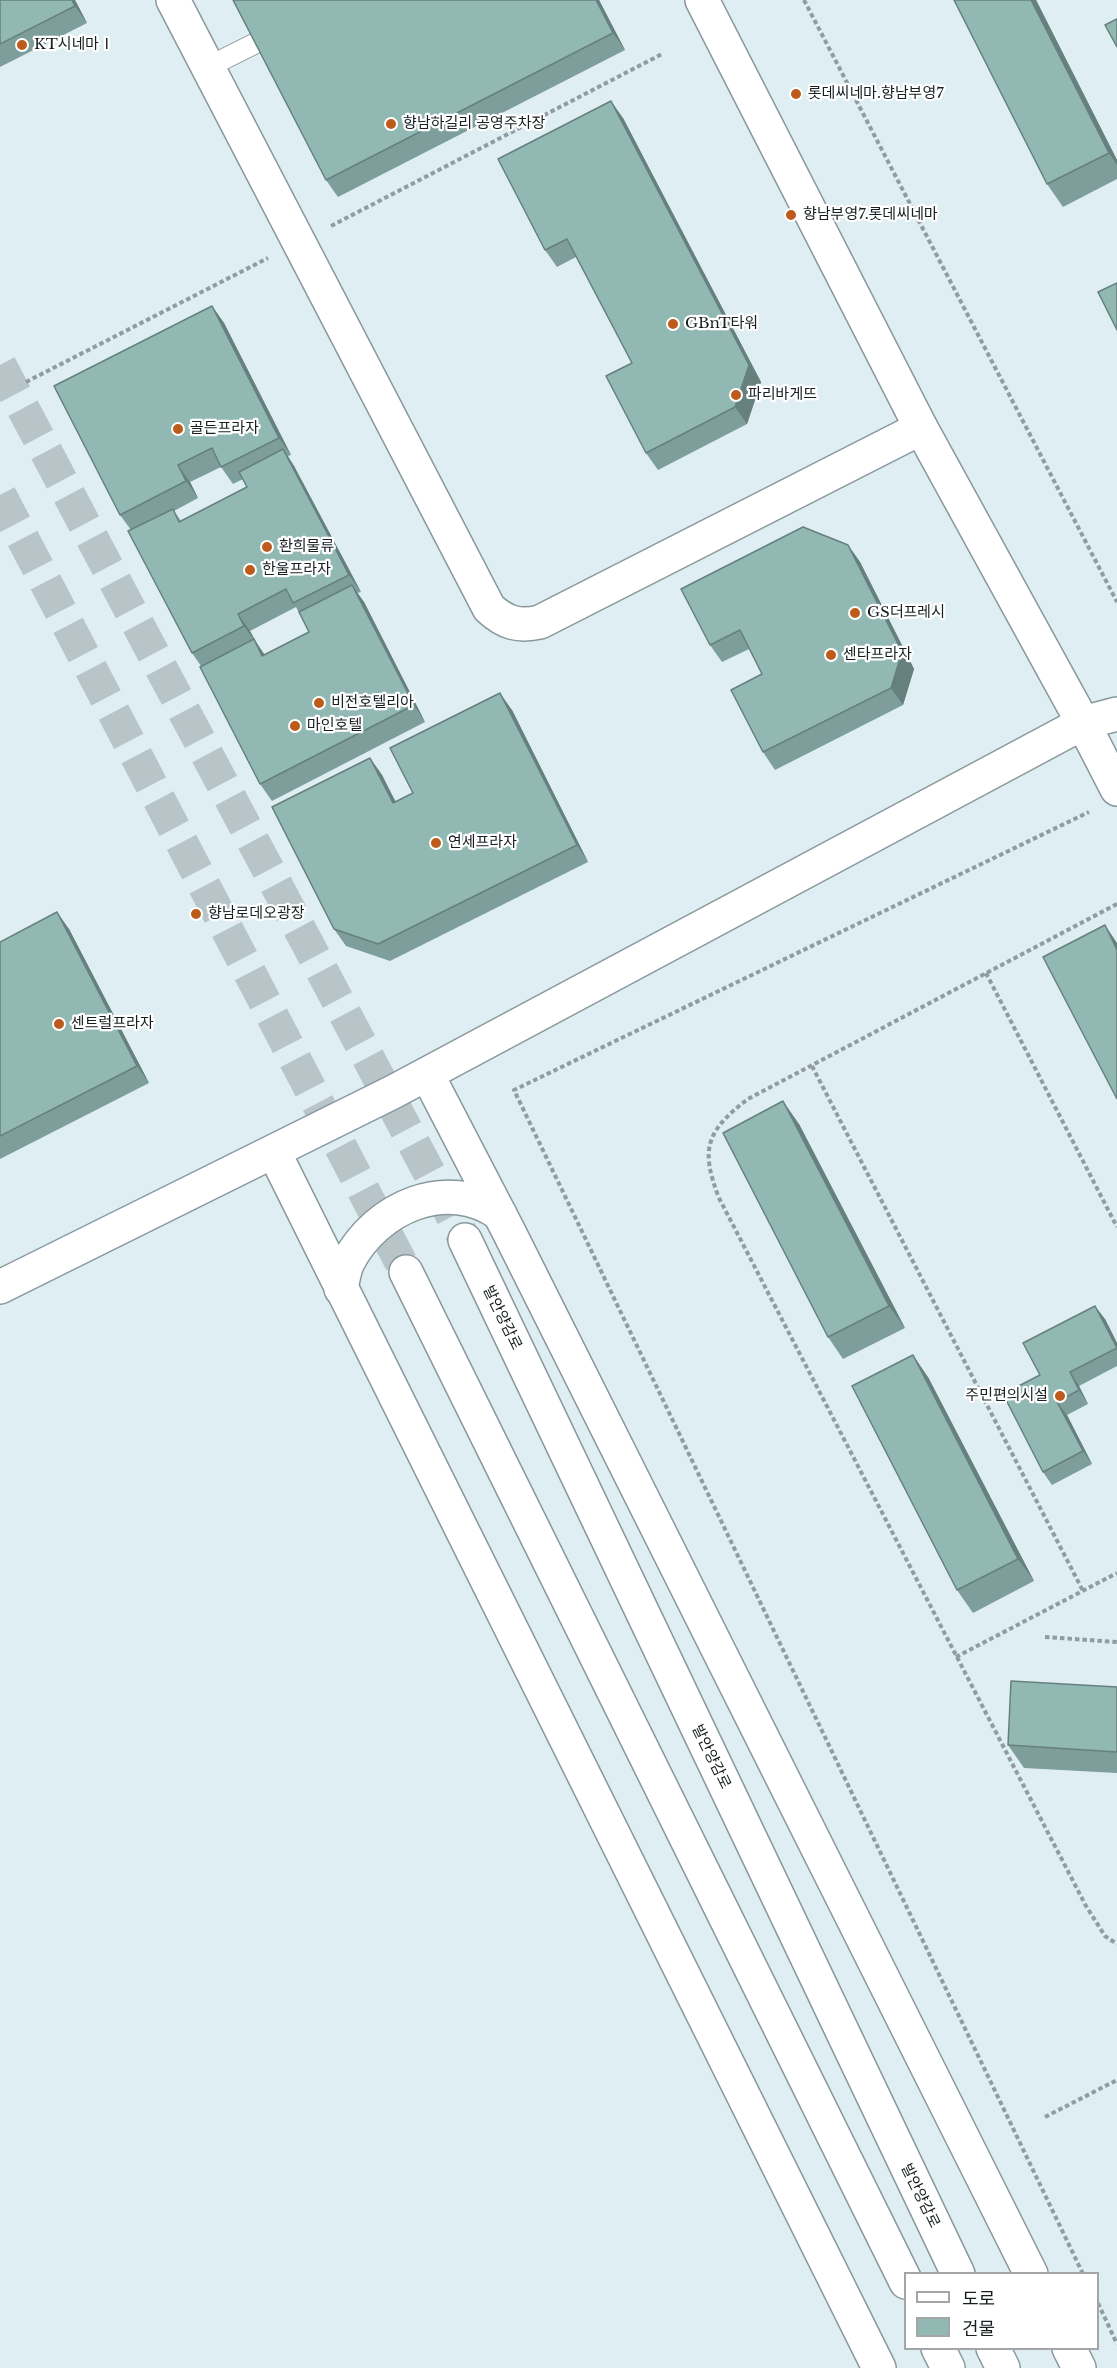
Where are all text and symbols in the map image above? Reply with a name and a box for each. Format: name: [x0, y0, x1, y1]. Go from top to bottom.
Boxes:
place label: KT시네마Ⅰ: [34, 36, 114, 54]
marker: KT시네마Ⅰ: [15, 38, 29, 52]
place label: 롯데씨네마.향남부영7: [808, 85, 944, 103]
marker: 롯데씨네마.향남부영7: [789, 87, 803, 101]
place label: 향남하길리 공영주차장: [403, 115, 545, 133]
marker: 향남하길리 공영주차장: [384, 117, 398, 131]
place label: 향남부영7.롯데씨네마: [803, 206, 938, 224]
marker: 향남부영7.롯데씨네마: [784, 208, 798, 222]
place label: GBnT타워: [685, 315, 758, 333]
marker: GBnT타워: [666, 317, 680, 331]
place label: 파리바게뜨: [748, 386, 817, 404]
marker: 파리바게뜨: [729, 388, 743, 402]
place label: 골든프라자: [190, 420, 259, 438]
marker: 골든프라자: [171, 422, 185, 436]
place label: 환희물류: [279, 538, 334, 556]
marker: 환희물류: [260, 540, 274, 554]
place label: 한울프라자: [262, 561, 331, 579]
marker: 한울프라자: [243, 563, 257, 577]
place label: GS더프레시: [867, 604, 945, 622]
marker: GS더프레시: [848, 606, 862, 620]
place label: 센타프라자: [843, 646, 912, 664]
marker: 센타프라자: [824, 648, 838, 662]
place label: 비전호텔리아: [331, 694, 414, 712]
marker: 비전호텔리아: [312, 696, 326, 710]
place label: 마인호텔: [307, 717, 362, 735]
marker: 마인호텔: [288, 719, 302, 733]
place label: 연세프라자: [448, 834, 517, 852]
marker: 연세프라자: [429, 836, 443, 850]
place label: 향남로데오광장: [208, 905, 305, 923]
marker: 향남로데오광장: [189, 907, 203, 921]
place label: 센트럴프라자: [71, 1015, 154, 1033]
marker: 센트럴프라자: [52, 1017, 66, 1031]
street label: 발안양감로: [479, 1283, 525, 1353]
place label: 주민편의시설: [965, 1387, 1048, 1405]
marker: 주민편의시설: [1053, 1389, 1067, 1403]
street label: 발안양감로: [688, 1722, 734, 1792]
street label: 발안양감로: [897, 2161, 943, 2231]
legend: [904, 2272, 1099, 2350]
text: 도로: [962, 2288, 995, 2310]
text: 건물: [962, 2318, 995, 2340]

